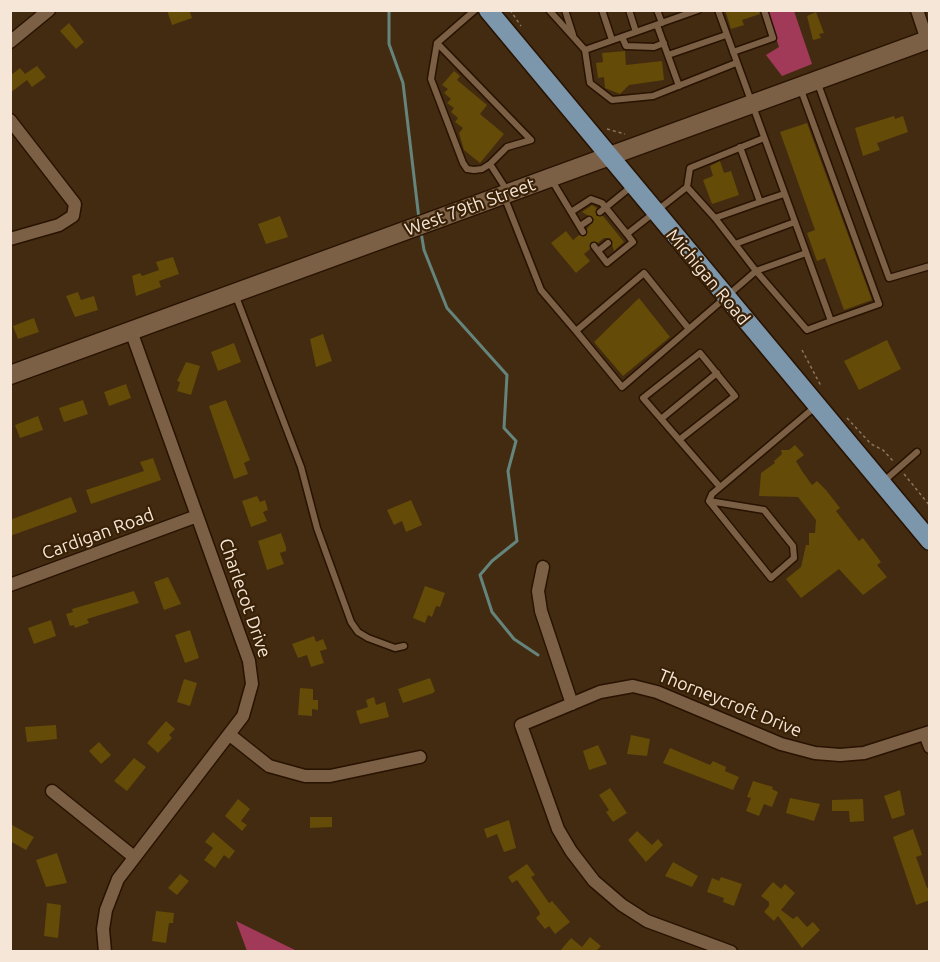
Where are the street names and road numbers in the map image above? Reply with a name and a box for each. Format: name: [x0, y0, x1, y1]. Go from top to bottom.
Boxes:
street label: West 79th Street: [402, 173, 538, 241]
street label: Michigan Road: [662, 225, 754, 329]
street label: Cardigan Road: [39, 504, 157, 564]
street label: Charlecot Drive: [215, 536, 275, 660]
street label: Thorneycroft Drive: [655, 664, 805, 742]

